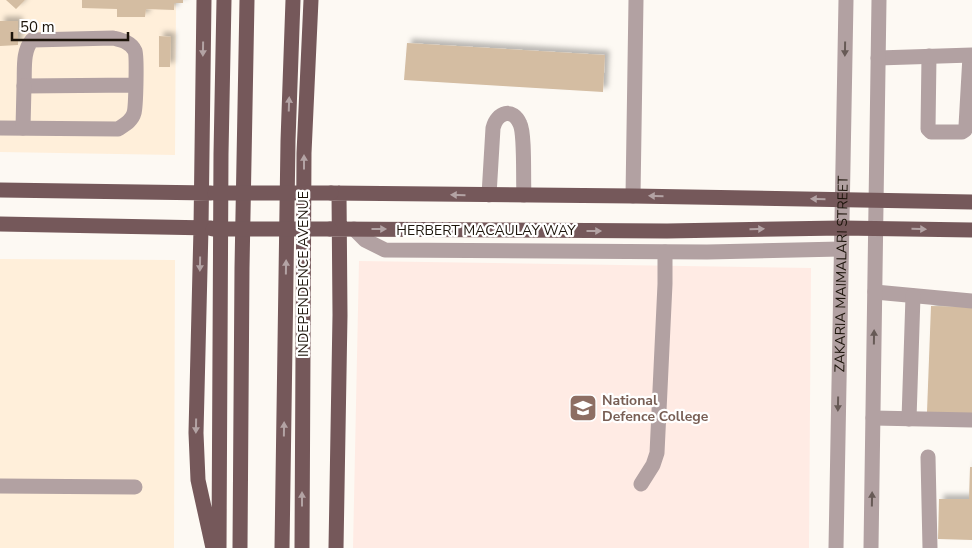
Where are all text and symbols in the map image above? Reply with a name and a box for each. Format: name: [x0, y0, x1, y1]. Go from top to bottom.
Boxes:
scale bar: [12, 10, 129, 42]
text: 50 m: [20, 17, 55, 37]
one-way arrow: [199, 41, 207, 57]
one-way arrow: [841, 41, 849, 57]
one-way arrow: [286, 96, 294, 112]
one-way arrow: [300, 154, 308, 170]
street label: ZAKARIA MAIMALARI STREET: [830, 175, 853, 373]
one-way arrow: [450, 190, 466, 198]
street label: INDEPENDENCE AVENUE: [294, 191, 313, 357]
one-way arrow: [648, 192, 664, 200]
one-way arrow: [810, 195, 826, 203]
street label: HERBERT MACAULAY WAY: [396, 221, 576, 240]
one-way arrow: [749, 225, 765, 233]
one-way arrow: [911, 225, 927, 233]
one-way arrow: [371, 226, 387, 234]
one-way arrow: [586, 227, 602, 235]
one-way arrow: [196, 256, 204, 272]
one-way arrow: [282, 259, 290, 275]
one-way arrow: [871, 329, 879, 345]
place label: National Defence College: [602, 391, 709, 426]
school or university icon: National Defence College: [568, 393, 598, 423]
one-way arrow: [834, 396, 842, 412]
one-way arrow: [192, 418, 200, 434]
one-way arrow: [280, 421, 288, 437]
one-way arrow: [298, 491, 306, 507]
one-way arrow: [868, 491, 876, 507]

